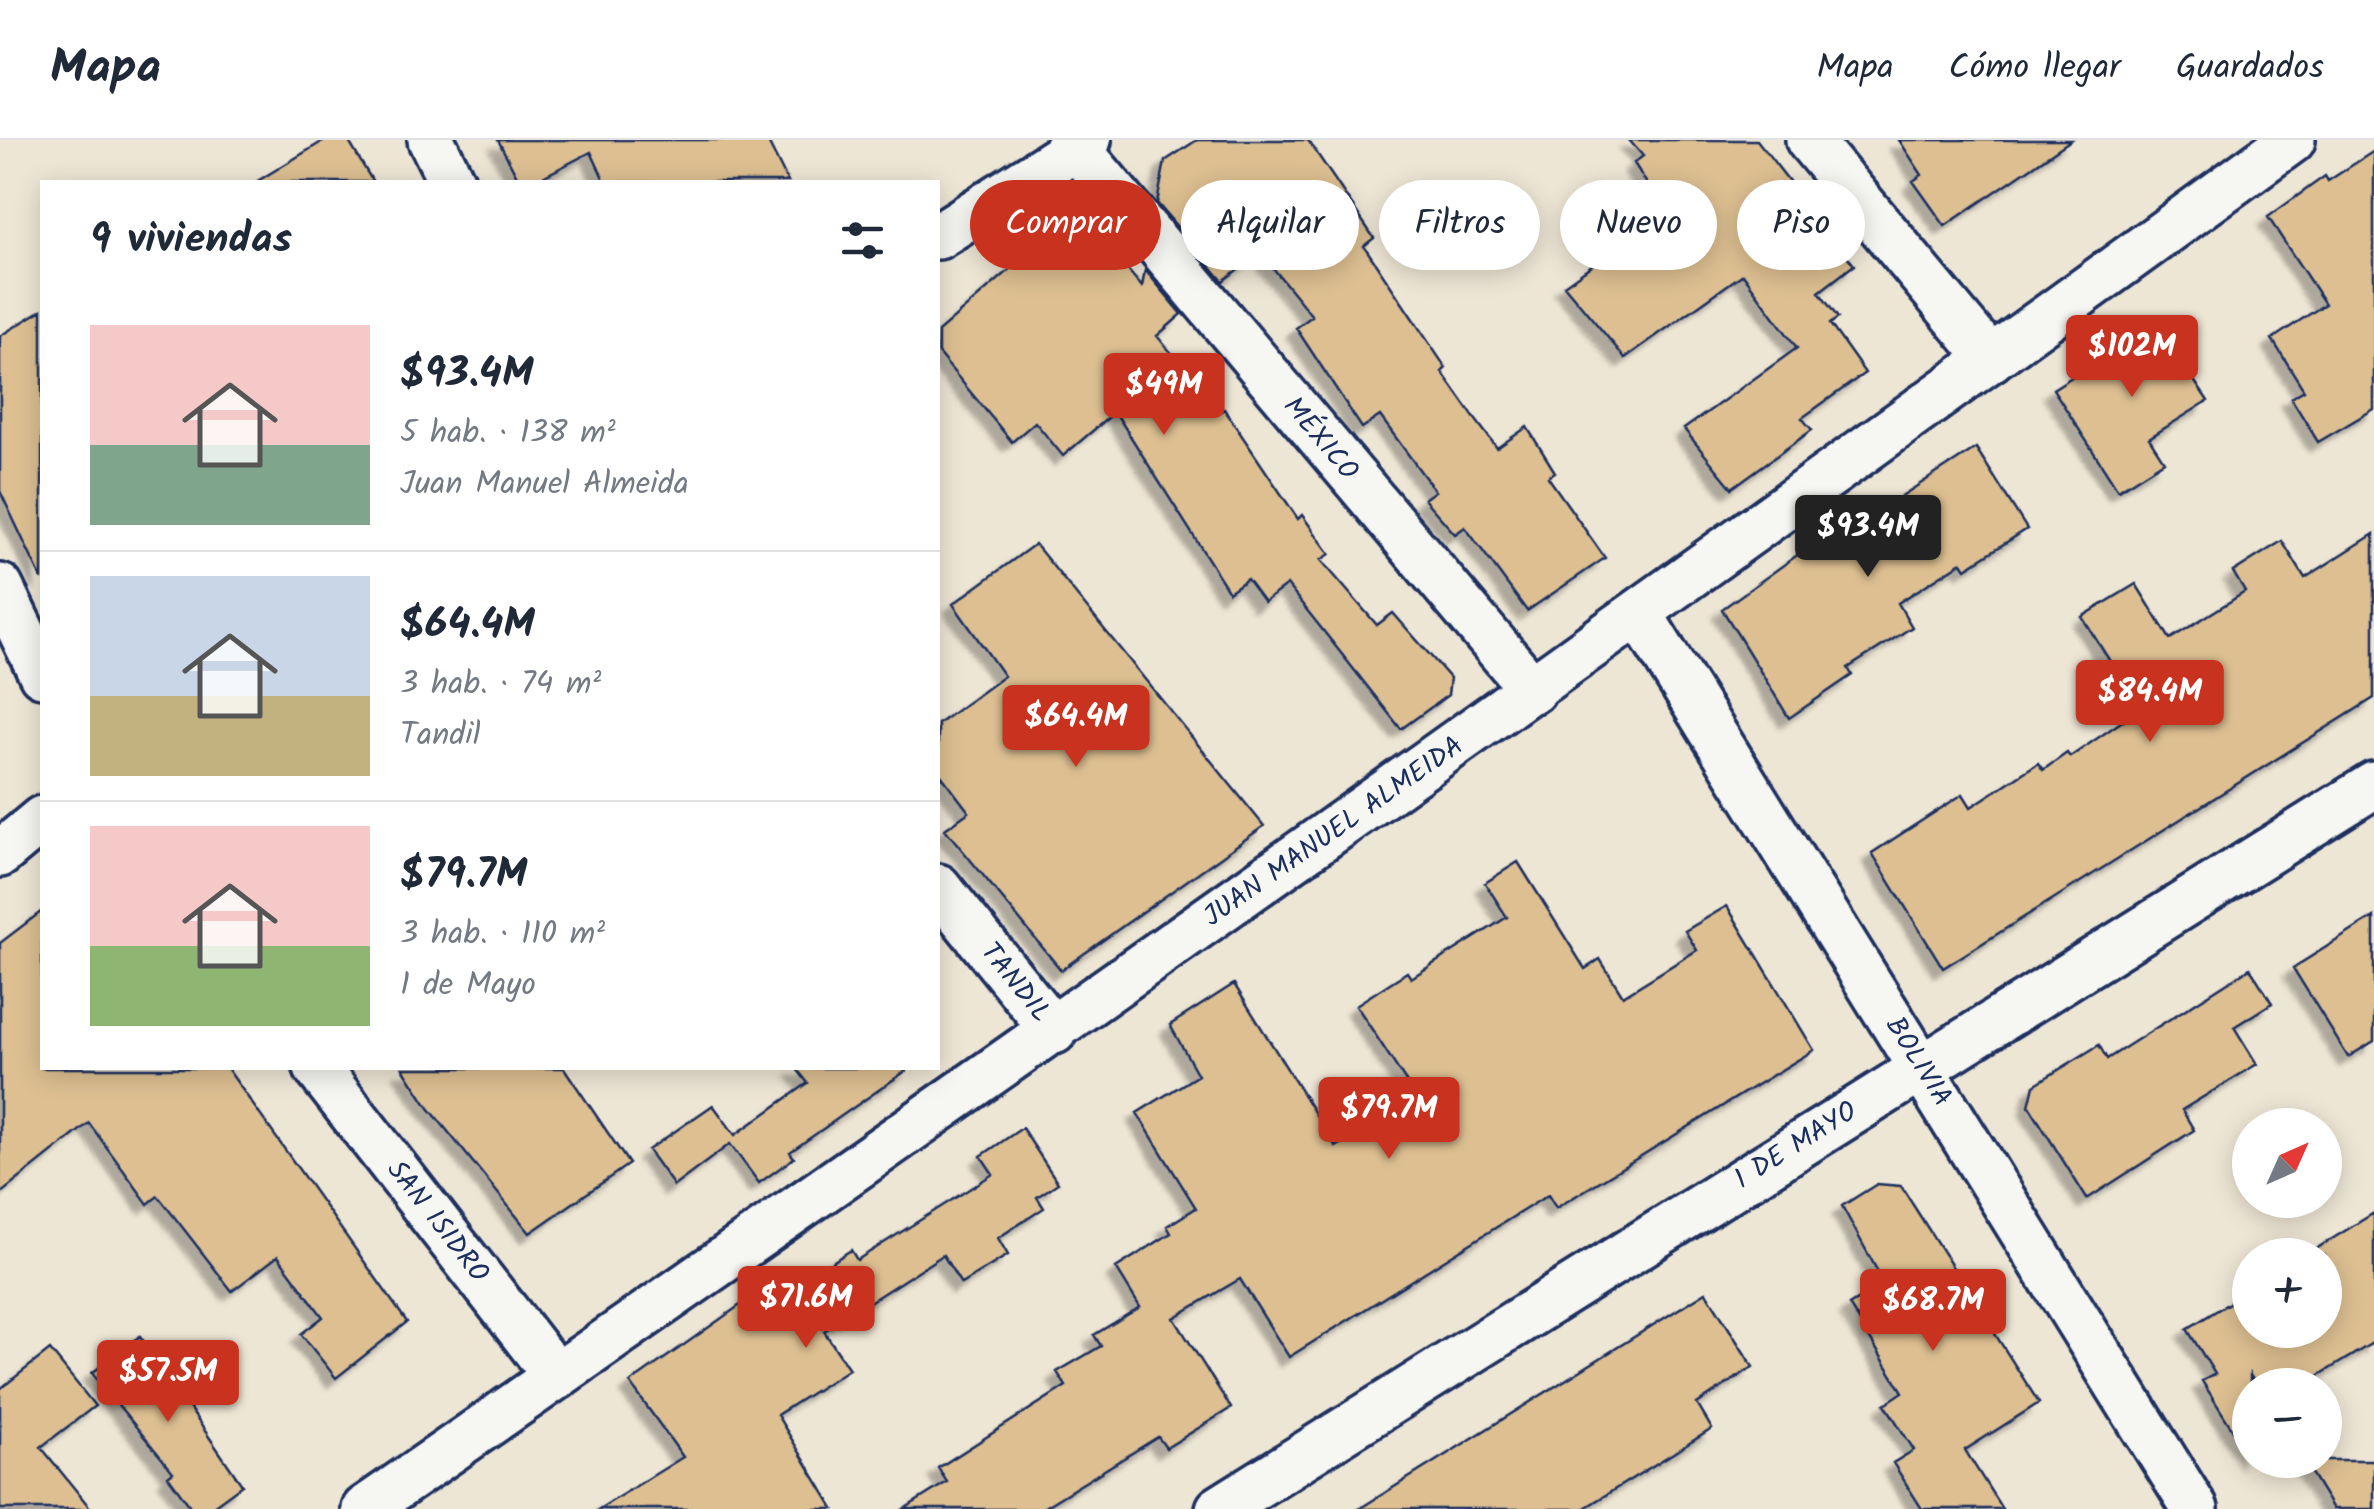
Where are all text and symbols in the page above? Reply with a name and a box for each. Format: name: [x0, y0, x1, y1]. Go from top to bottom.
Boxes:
text: Mapa: [50, 31, 161, 107]
text: Mapa: [1816, 41, 1894, 97]
text: Cómo llegar: [1949, 41, 2121, 97]
text: Guardados: [2176, 41, 2324, 97]
chip: Comprar: [970, 180, 1161, 270]
chip: Alquilar: [1181, 180, 1359, 270]
chip: Filtros: [1379, 180, 1540, 270]
chip: Nuevo: [1560, 180, 1717, 270]
chip: Piso: [1737, 180, 1865, 270]
text: 9 viviendas: [90, 207, 292, 274]
icon: filters: [835, 213, 890, 268]
pin: $102M: [2062, 315, 2202, 400]
text: $102M: [2088, 322, 2176, 373]
text: $93.4M: [400, 341, 534, 408]
pin: $49M: [1105, 353, 1223, 438]
text: $49M: [1126, 360, 1202, 411]
icon: home: [170, 365, 290, 485]
street label: MÉXICO: [1271, 387, 1369, 491]
text: 5 hab. · 138 m²: [400, 408, 616, 459]
text: Juan Manuel Almeida: [400, 459, 689, 510]
pin: $93.4M: [1787, 495, 1949, 580]
text: $93.4M: [1817, 502, 1919, 553]
text: $64.4M: [400, 592, 535, 659]
icon: home: [170, 616, 290, 736]
text: 3 hab. · 74 m²: [400, 659, 601, 710]
pin: $84.4M: [2069, 660, 2231, 745]
text: $84.4M: [2098, 667, 2202, 718]
pin: $64.4M: [995, 685, 1157, 770]
text: $64.4M: [1025, 692, 1127, 743]
text: Tandil: [400, 710, 481, 761]
street label: JUAN MANUEL ALMEIDA: [1194, 725, 1474, 939]
text: $79.7M: [400, 842, 527, 909]
icon: home: [170, 866, 290, 986]
text: 3 hab. · 110 m²: [400, 909, 605, 960]
street label: TANDIL: [968, 933, 1062, 1033]
text: 1 de Mayo: [400, 960, 536, 1011]
street label: BOLIVIA: [1873, 1008, 1963, 1116]
pin: $79.7M: [1308, 1077, 1470, 1162]
text: $79.7M: [1340, 1084, 1438, 1135]
street label: 1 DE MAYO: [1726, 1090, 1866, 1202]
north arrow: [2232, 1108, 2342, 1218]
map controls: [2232, 1108, 2342, 1478]
street label: SAN ISIDRO: [374, 1151, 500, 1293]
button: +: [2232, 1238, 2342, 1348]
pin: $71.6M: [725, 1266, 887, 1351]
pin: $68.7M: [1852, 1269, 2014, 1354]
text: $71.6M: [760, 1273, 852, 1324]
text: $68.7M: [1882, 1276, 1984, 1327]
pin: $57.5M: [87, 1340, 249, 1425]
text: $57.5M: [119, 1347, 217, 1398]
button: −: [2232, 1368, 2342, 1478]

